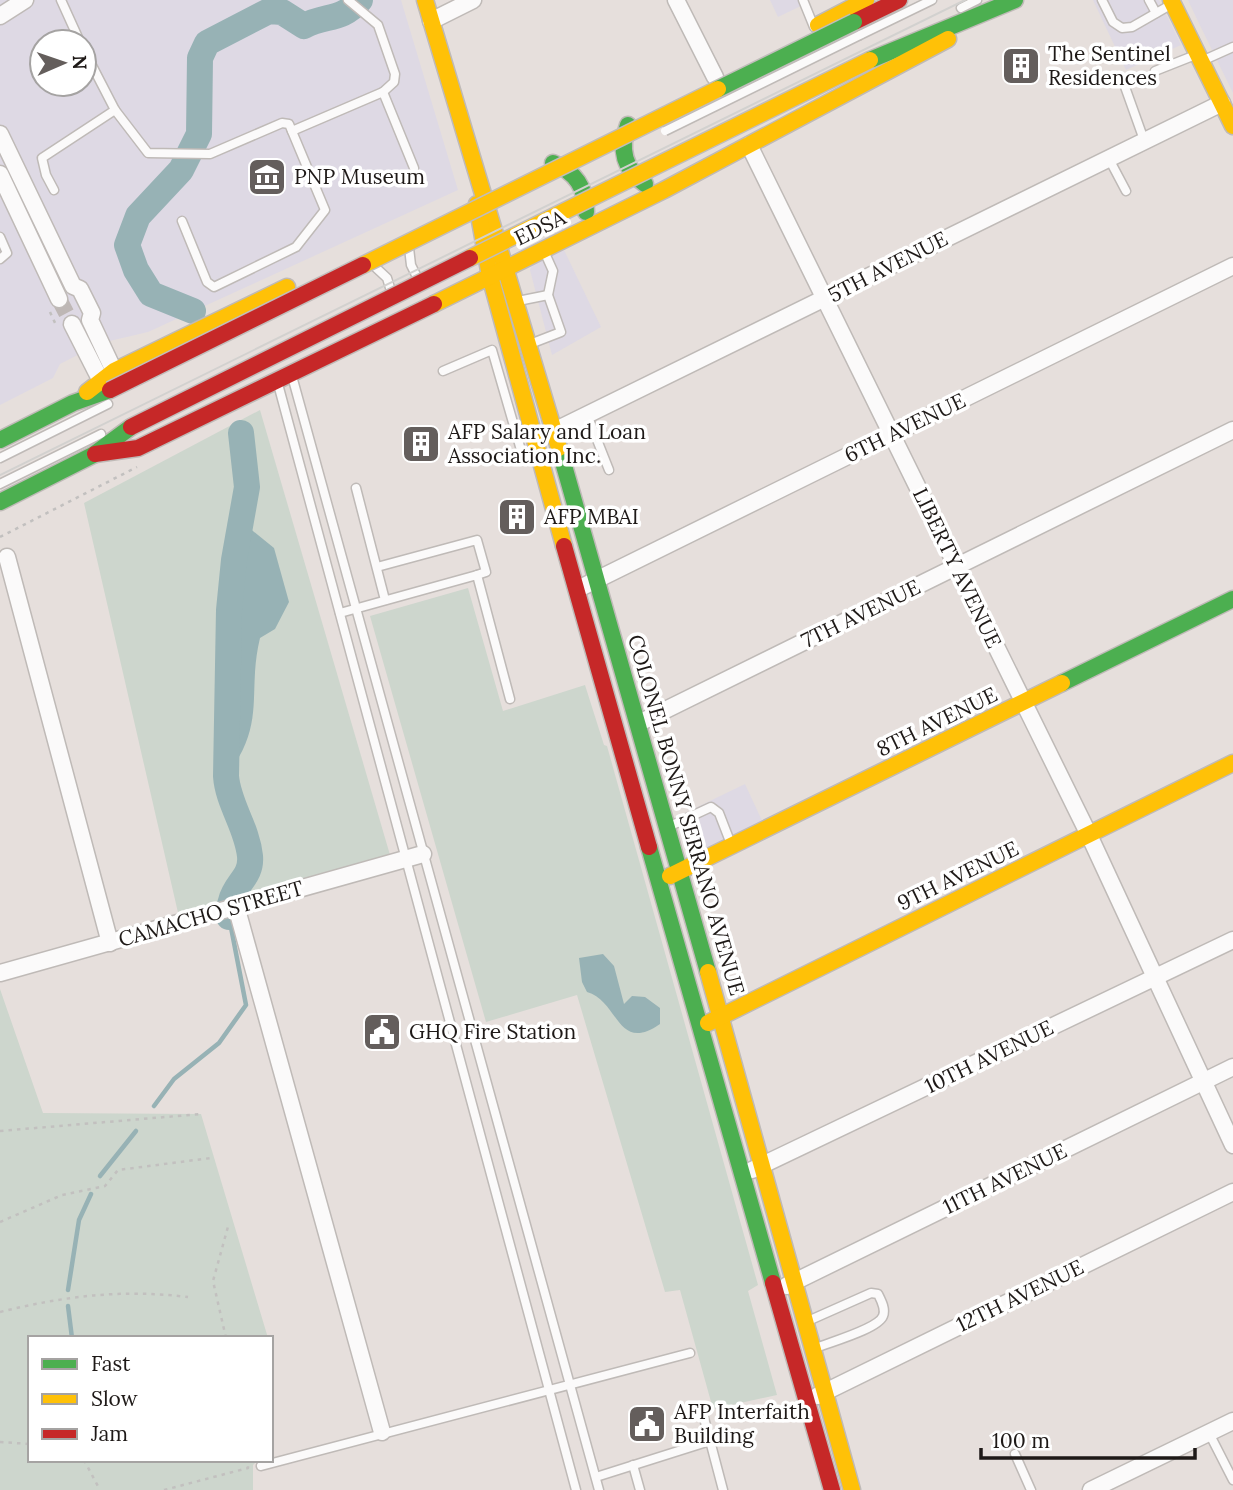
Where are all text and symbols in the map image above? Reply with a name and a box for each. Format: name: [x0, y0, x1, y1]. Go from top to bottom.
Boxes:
north arrow: [28, 28, 98, 98]
place label: The Sentinel Residences: [1048, 40, 1171, 91]
building icon: The Sentinel Residences: [1000, 45, 1042, 87]
text: N: [68, 55, 92, 70]
museum icon: PNP Museum: [246, 156, 288, 198]
place label: PNP Museum: [294, 163, 425, 190]
street label: EDSA: [510, 203, 571, 251]
street label: 5TH AVENUE: [823, 225, 952, 308]
street label: 6TH AVENUE: [840, 387, 970, 468]
place label: AFP Salary and Loan Association Inc.: [447, 418, 646, 469]
building icon: AFP Salary and Loan Association Inc.: [400, 423, 442, 465]
street label: LIBERTY AVENUE: [907, 483, 1008, 652]
building icon: AFP MBAI: [496, 496, 538, 538]
place label: AFP MBAI: [543, 503, 639, 530]
street label: 7TH AVENUE: [797, 573, 925, 654]
street label: COLONEL BONNY SERRANO AVENUE: [622, 631, 751, 998]
street label: 8TH AVENUE: [872, 681, 1002, 762]
street label: 9TH AVENUE: [893, 835, 1023, 916]
street label: CAMACHO STREET: [115, 874, 306, 953]
public building icon: GHQ Fire Station: [361, 1011, 403, 1053]
street label: 10TH AVENUE: [920, 1014, 1058, 1099]
place label: GHQ Fire Station: [409, 1018, 577, 1045]
street label: 11TH AVENUE: [938, 1137, 1071, 1220]
street label: 12TH AVENUE: [952, 1253, 1088, 1338]
legend: [28, 1336, 273, 1462]
text: Fast: [91, 1350, 131, 1377]
text: Slow: [91, 1385, 138, 1412]
place label: AFP Interfaith Building: [673, 1398, 810, 1449]
public building icon: AFP Interfaith Building: [626, 1403, 668, 1445]
scale bar: [981, 1416, 1194, 1460]
text: Jam: [90, 1420, 128, 1447]
text: 100 m: [992, 1427, 1050, 1454]

